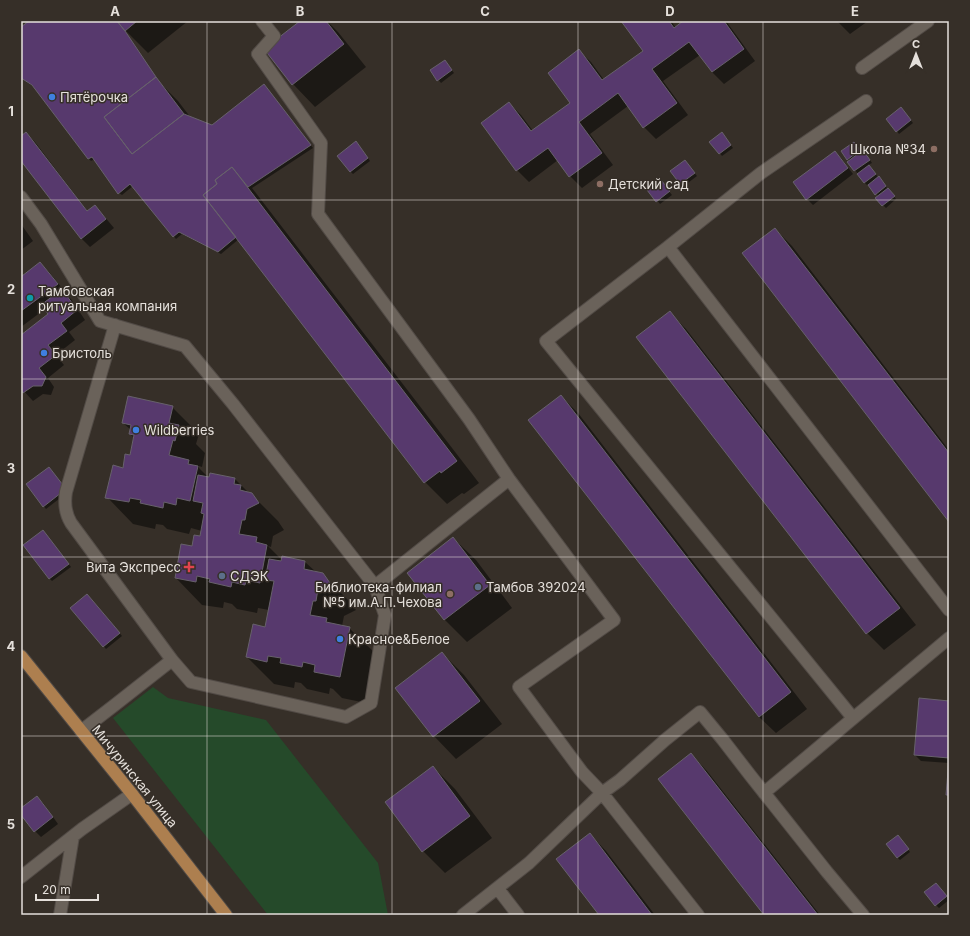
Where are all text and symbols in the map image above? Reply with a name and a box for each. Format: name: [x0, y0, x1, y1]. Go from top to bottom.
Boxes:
text: A: [110, 3, 120, 19]
text: B: [296, 3, 305, 19]
text: C: [480, 3, 490, 19]
text: D: [665, 3, 675, 19]
text: E: [851, 3, 859, 19]
north arrow: [896, 34, 936, 74]
text: С: [912, 37, 920, 51]
place label: Пятёрочка: [60, 89, 128, 105]
marker: Пятёрочка: [47, 92, 57, 102]
text: 1: [8, 103, 14, 119]
place label: Школа №34: [850, 141, 926, 157]
marker: Школа №34: [929, 144, 939, 154]
place label: Детский сад: [608, 176, 689, 192]
marker: Детский сад: [595, 179, 605, 189]
text: 2: [7, 281, 15, 297]
place label: Тамбовская ритуальная компания: [38, 283, 177, 314]
marker: Тамбовская ритуальная компания: [25, 293, 35, 303]
place label: Бристоль: [52, 345, 112, 361]
marker: Бристоль: [39, 348, 49, 358]
place label: Wildberries: [144, 422, 215, 438]
marker: Wildberries: [131, 425, 141, 435]
text: 3: [7, 460, 15, 476]
place label: Вита Экспресс: [86, 559, 181, 575]
marker: Вита Экспресс: [184, 562, 194, 572]
place label: СДЭК: [230, 568, 269, 584]
marker: СДЭК: [217, 571, 227, 581]
place label: Библиотека-филиал №5 им.А.П.Чехова: [315, 579, 442, 610]
place label: Тамбов 392024: [486, 579, 586, 595]
marker: Тамбов 392024: [473, 582, 483, 592]
marker: Библиотека-филиал №5 им.А.П.Чехова: [445, 589, 455, 599]
place label: Красное&Белое: [348, 631, 450, 647]
marker: Красное&Белое: [335, 634, 345, 644]
text: 4: [7, 638, 16, 654]
street label: Мичуринская улица: [89, 722, 181, 830]
text: 5: [7, 816, 15, 832]
scale bar: [36, 876, 98, 902]
text: 20 m: [42, 882, 71, 897]

